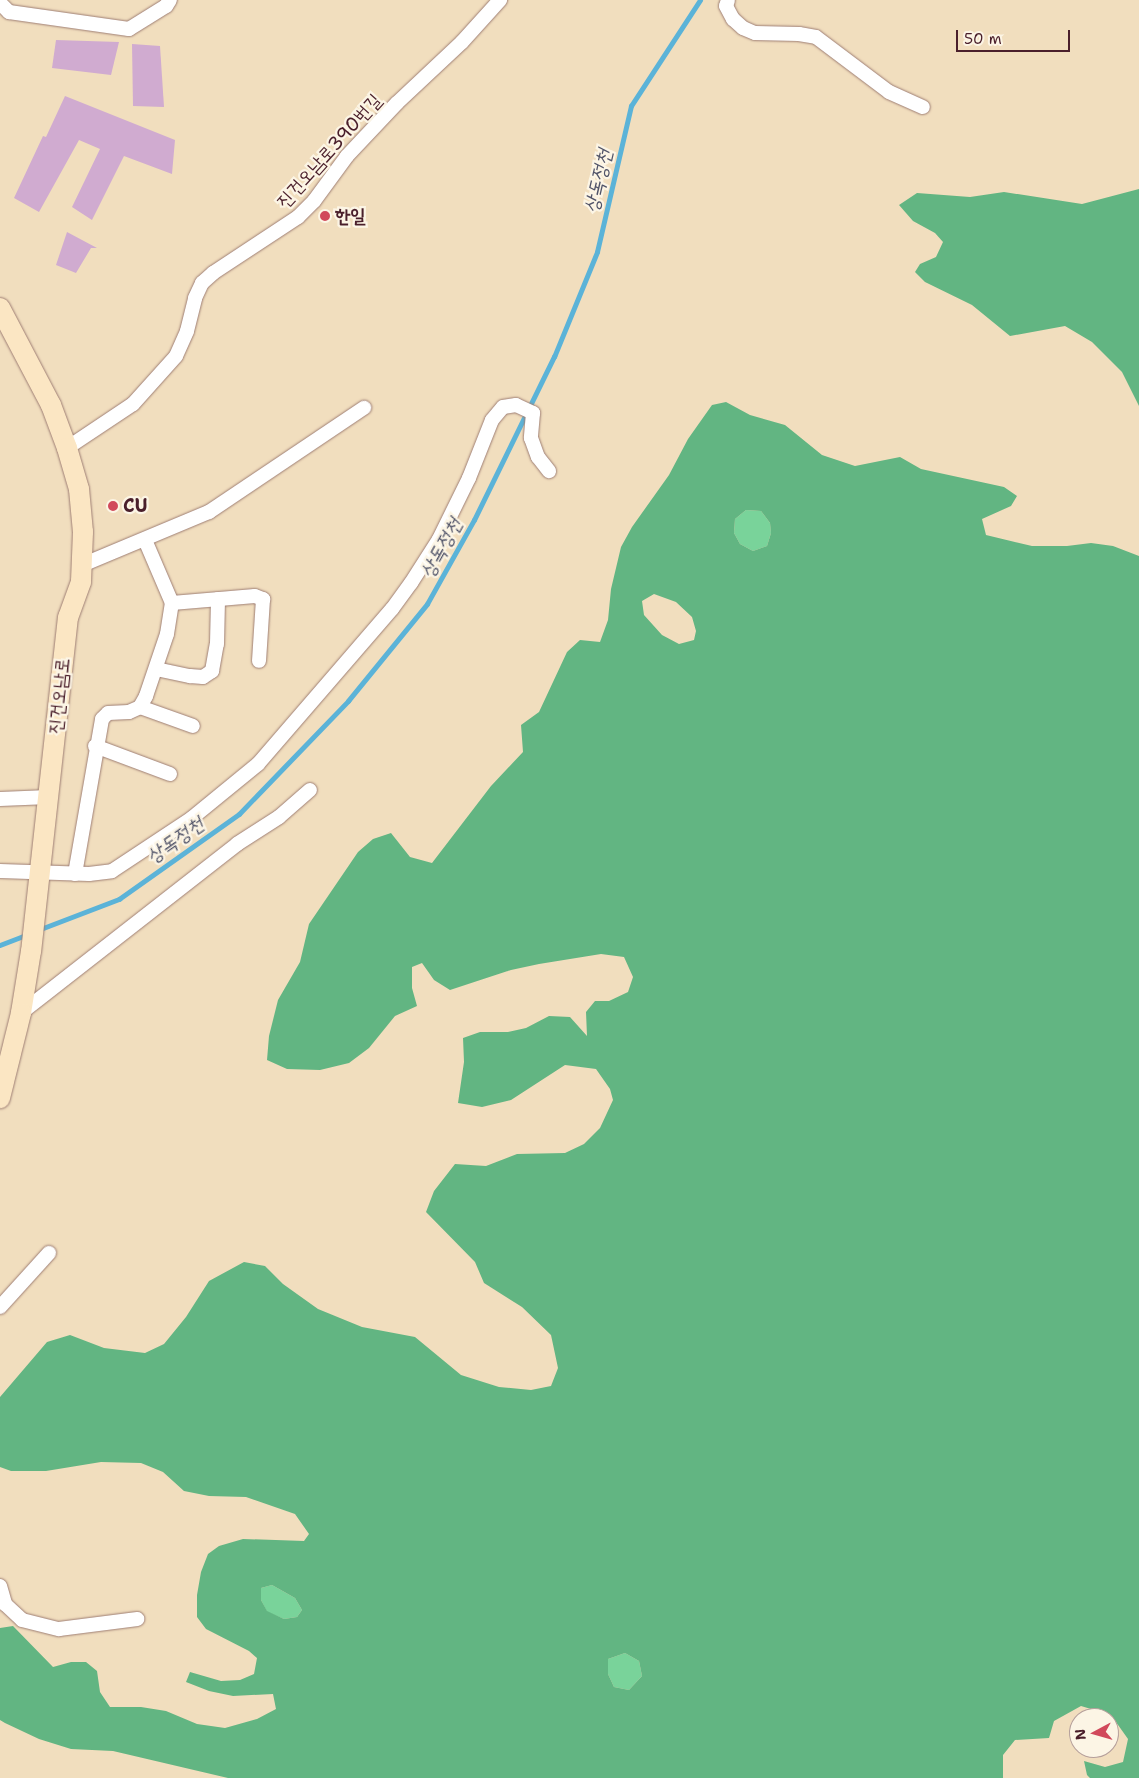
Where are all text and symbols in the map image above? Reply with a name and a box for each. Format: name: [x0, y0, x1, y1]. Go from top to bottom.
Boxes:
scale bar: [959, 20, 1073, 52]
text: 50 m: [964, 29, 1002, 49]
street label: 진건오남로390번길: [272, 89, 386, 213]
water label: 상독정천: [579, 147, 617, 215]
place label: 한일: [335, 205, 366, 227]
marker: 한일: [319, 210, 331, 222]
place label: CU: [123, 495, 148, 517]
marker: CU: [107, 500, 119, 512]
water label: 상독정천: [415, 514, 467, 582]
street label: 진건오남로: [44, 657, 74, 735]
water label: 상독정천: [142, 812, 208, 868]
north arrow: [1069, 1708, 1119, 1758]
text: N: [1071, 1728, 1090, 1741]

